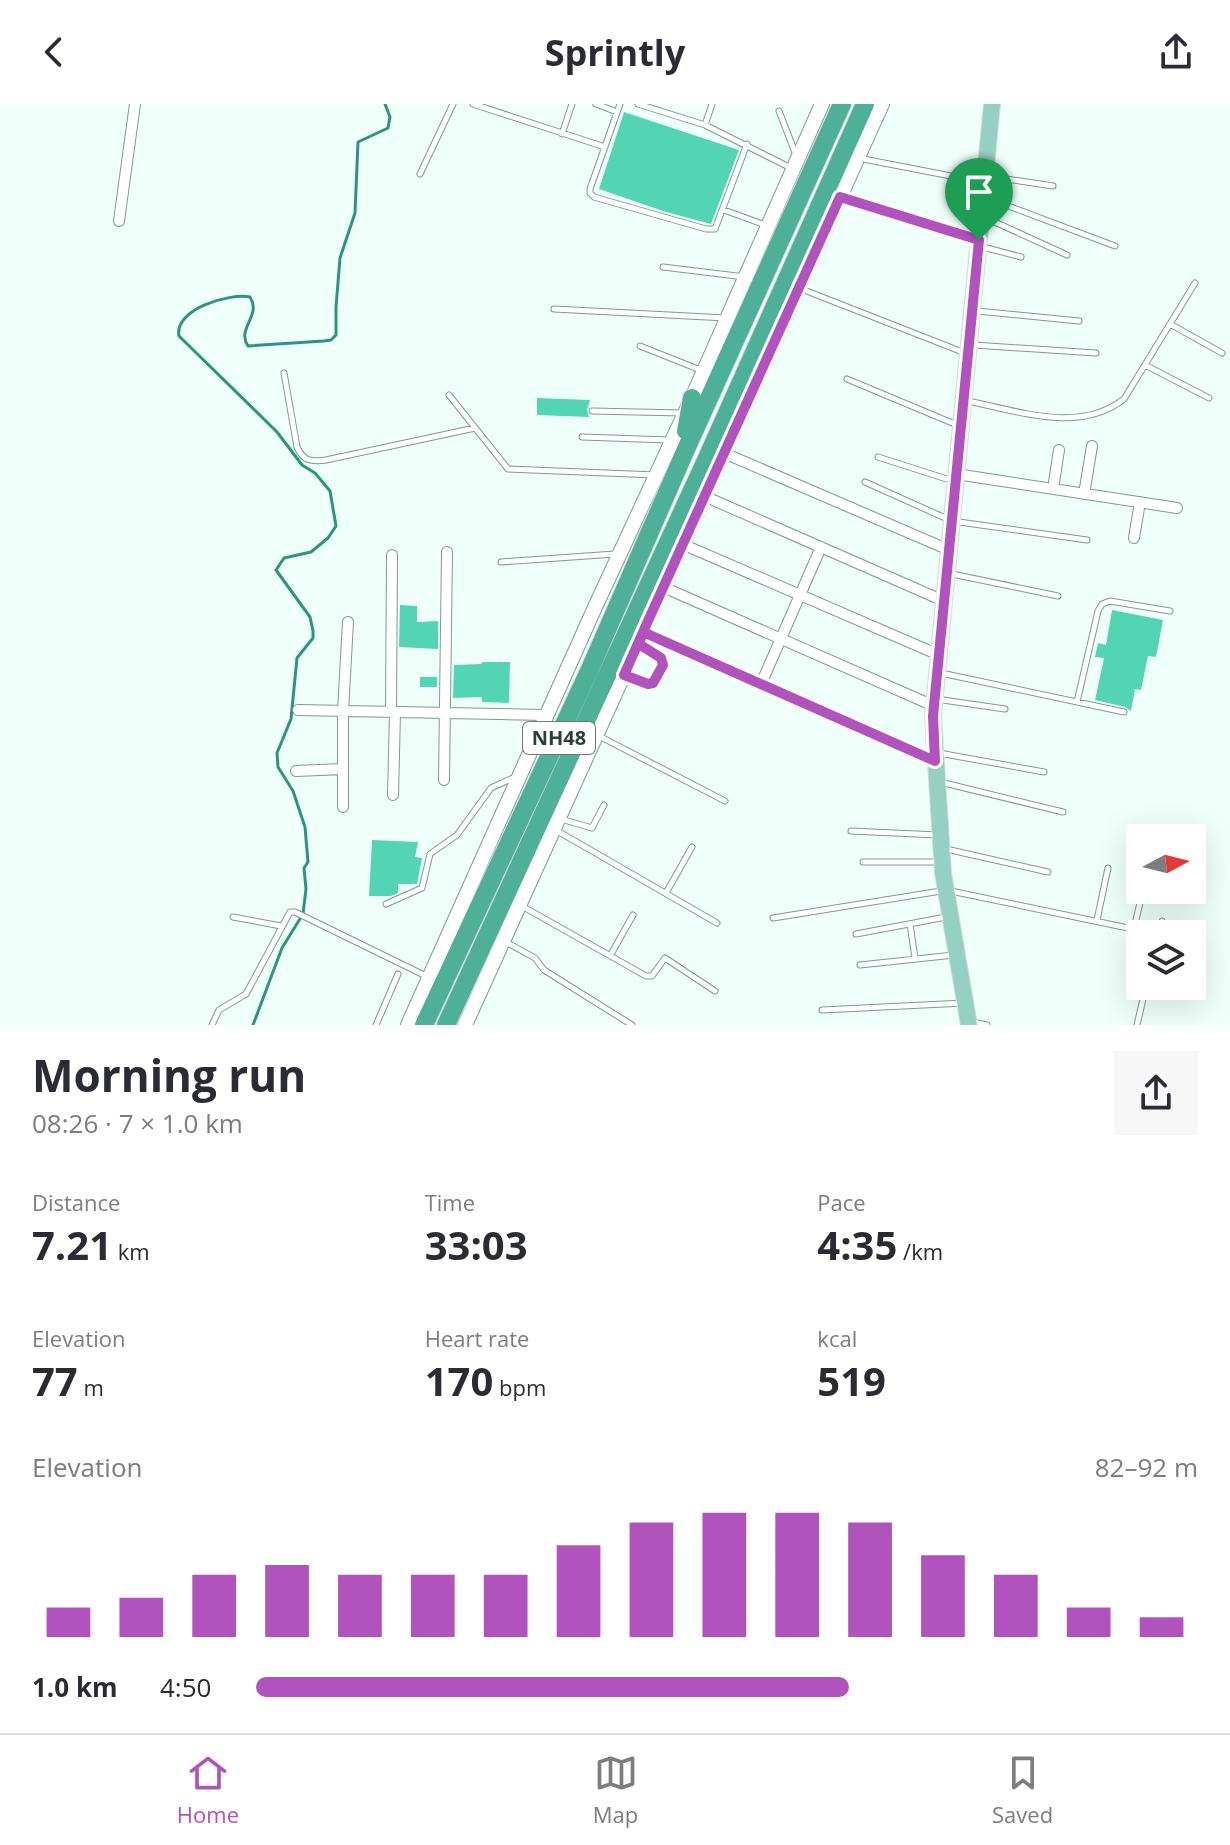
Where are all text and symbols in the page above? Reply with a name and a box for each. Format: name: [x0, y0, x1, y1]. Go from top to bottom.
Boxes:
text: Sprintly: [545, 28, 685, 77]
icon: back: [32, 30, 76, 74]
icon: share: [1154, 30, 1198, 74]
pin: [945, 158, 1013, 240]
icon: arrive: [957, 170, 1001, 214]
road number: NH48: [523, 722, 595, 754]
north arrow: [1126, 824, 1206, 904]
map controls: [1126, 824, 1206, 1000]
button: layers: [1126, 920, 1206, 1000]
text: Morning run: [32, 1045, 306, 1105]
button: share: [1114, 1051, 1198, 1135]
text: 08:26 · 7 × 1.0 km: [32, 1105, 243, 1141]
text: Distance: [32, 1187, 120, 1217]
text: Time: [425, 1187, 475, 1217]
text: Pace: [817, 1187, 866, 1217]
text: 7.21: [32, 1217, 112, 1272]
text: 33:03: [425, 1217, 528, 1272]
text: 4:35: [817, 1217, 897, 1272]
text: km: [112, 1236, 150, 1266]
text: /km: [897, 1236, 943, 1266]
text: Elevation: [32, 1323, 125, 1353]
text: Heart rate: [425, 1323, 529, 1353]
text: kcal: [817, 1323, 857, 1353]
text: 77: [32, 1353, 78, 1408]
text: 170: [425, 1353, 493, 1408]
text: 519: [817, 1353, 886, 1408]
text: m: [78, 1372, 104, 1402]
text: bpm: [493, 1372, 546, 1402]
text: Elevation: [32, 1449, 142, 1485]
text: 82–92 m: [1095, 1449, 1198, 1485]
text: 1.0 km: [32, 1669, 118, 1705]
text: 4:50: [160, 1669, 211, 1705]
tab: Home: [177, 1751, 239, 1829]
tab: Map: [593, 1751, 638, 1829]
tab: Saved: [992, 1751, 1053, 1829]

